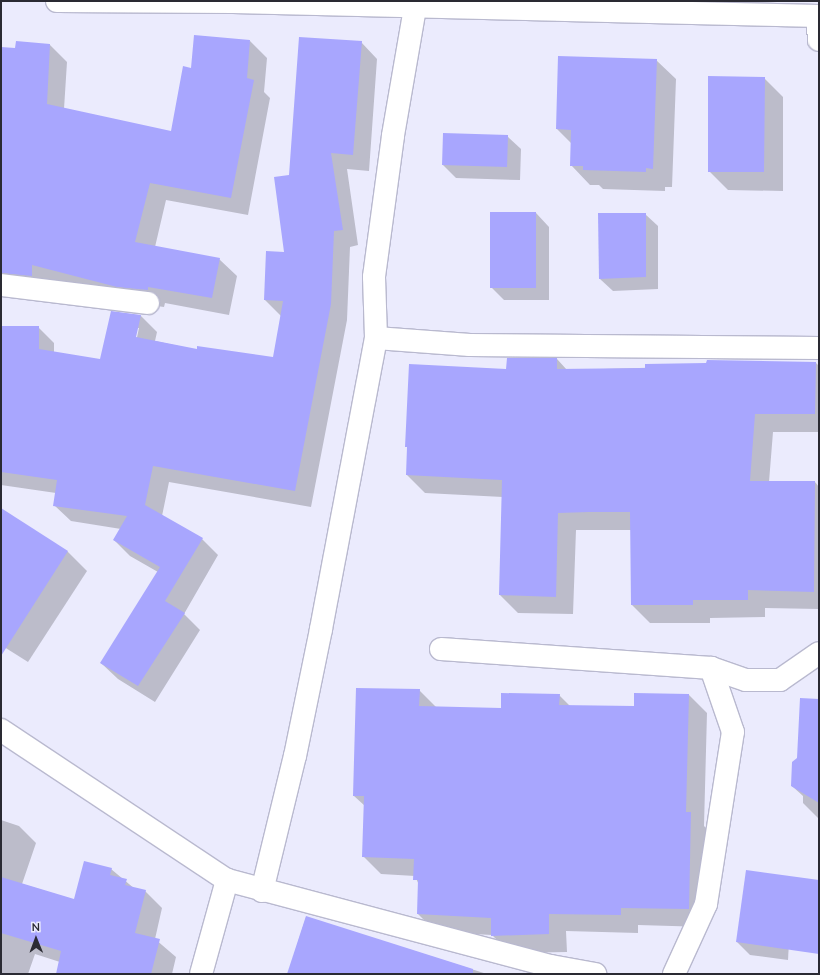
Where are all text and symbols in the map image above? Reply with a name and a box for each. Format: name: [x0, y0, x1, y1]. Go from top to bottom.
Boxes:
north arrow: [16, 919, 56, 959]
text: N: [32, 920, 40, 934]

